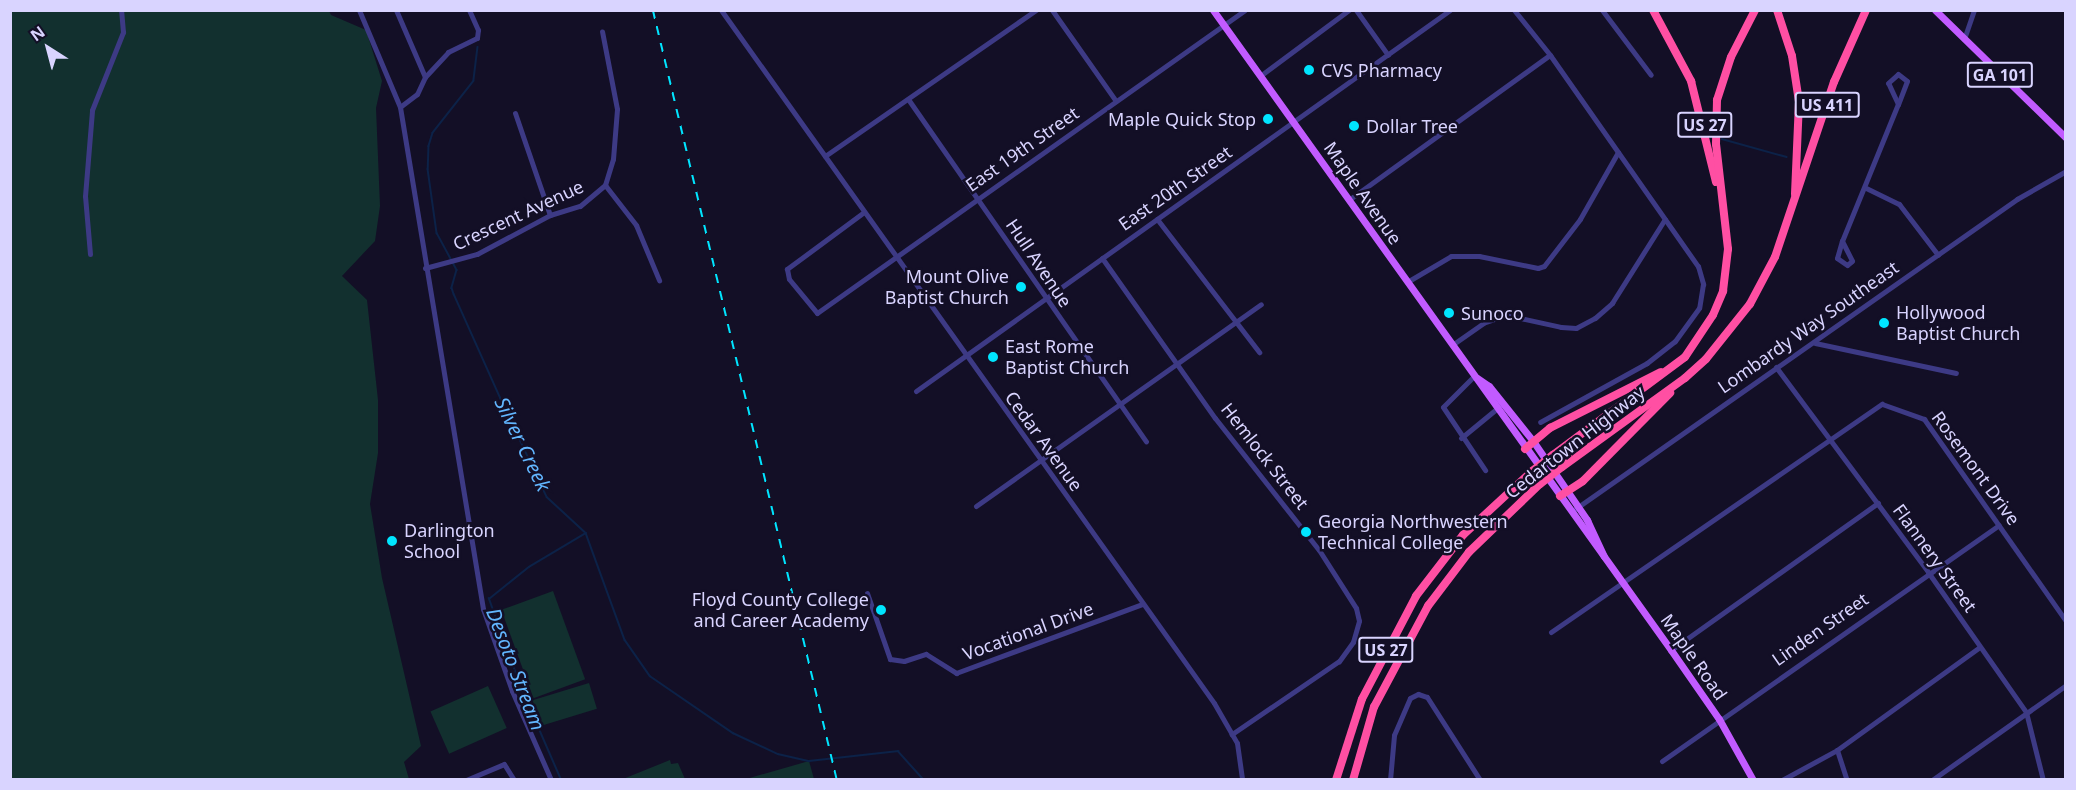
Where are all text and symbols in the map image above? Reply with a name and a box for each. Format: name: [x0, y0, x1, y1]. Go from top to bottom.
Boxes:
north arrow: [18, 18, 78, 78]
text: N: [26, 21, 49, 46]
place label: CVS Pharmacy: [1321, 59, 1442, 81]
road number: GA 101: [1966, 62, 2034, 88]
marker: CVS Pharmacy: [1302, 63, 1316, 77]
road number: US 411: [1794, 92, 1860, 118]
street label: East 19th Street: [961, 102, 1083, 196]
place label: Maple Quick Stop: [1108, 108, 1256, 130]
marker: Maple Quick Stop: [1261, 112, 1275, 126]
road number: US 27: [1676, 112, 1734, 138]
place label: Dollar Tree: [1366, 115, 1458, 137]
marker: Dollar Tree: [1347, 119, 1361, 133]
street label: Maple Avenue: [1320, 138, 1406, 248]
street label: East 20th Street: [1114, 141, 1236, 235]
street label: Crescent Avenue: [449, 175, 587, 255]
street label: Hull Avenue: [1002, 215, 1076, 311]
street label: Lombardy Way Southeast: [1714, 256, 1902, 398]
place label: Mount Olive Baptist Church: [885, 266, 1009, 308]
marker: Mount Olive Baptist Church: [1014, 280, 1028, 294]
place label: Sunoco: [1461, 302, 1524, 324]
place label: Hollywood Baptist Church: [1896, 302, 2020, 344]
marker: Sunoco: [1442, 306, 1456, 320]
marker: Hollywood Baptist Church: [1877, 316, 1891, 330]
place label: East Rome Baptist Church: [1005, 336, 1129, 378]
marker: East Rome Baptist Church: [986, 350, 1000, 364]
street label: Cedartown Highway: [1501, 381, 1649, 503]
street label: Cedar Avenue: [1001, 387, 1087, 495]
water label: Silver Creek: [490, 393, 556, 495]
street label: Hemlock Street: [1217, 399, 1313, 513]
street label: Rosemont Drive: [1927, 407, 2025, 529]
street label: Flannery Street: [1889, 500, 1981, 616]
place label: Georgia Northwestern Technical College: [1318, 511, 1508, 554]
place label: Darlington School: [404, 520, 495, 562]
marker: Georgia Northwestern Technical College: [1299, 525, 1313, 539]
marker: Darlington School: [385, 534, 399, 548]
street label: Linden Street: [1768, 588, 1872, 670]
place label: Floyd County College and Career Academy: [692, 589, 869, 632]
street label: Vocational Drive: [960, 597, 1096, 665]
marker: Floyd County College and Career Academy: [874, 603, 888, 617]
water label: Desoto Stream: [482, 604, 550, 734]
street label: Maple Road: [1656, 610, 1732, 704]
road number: US 27: [1358, 637, 1414, 663]

